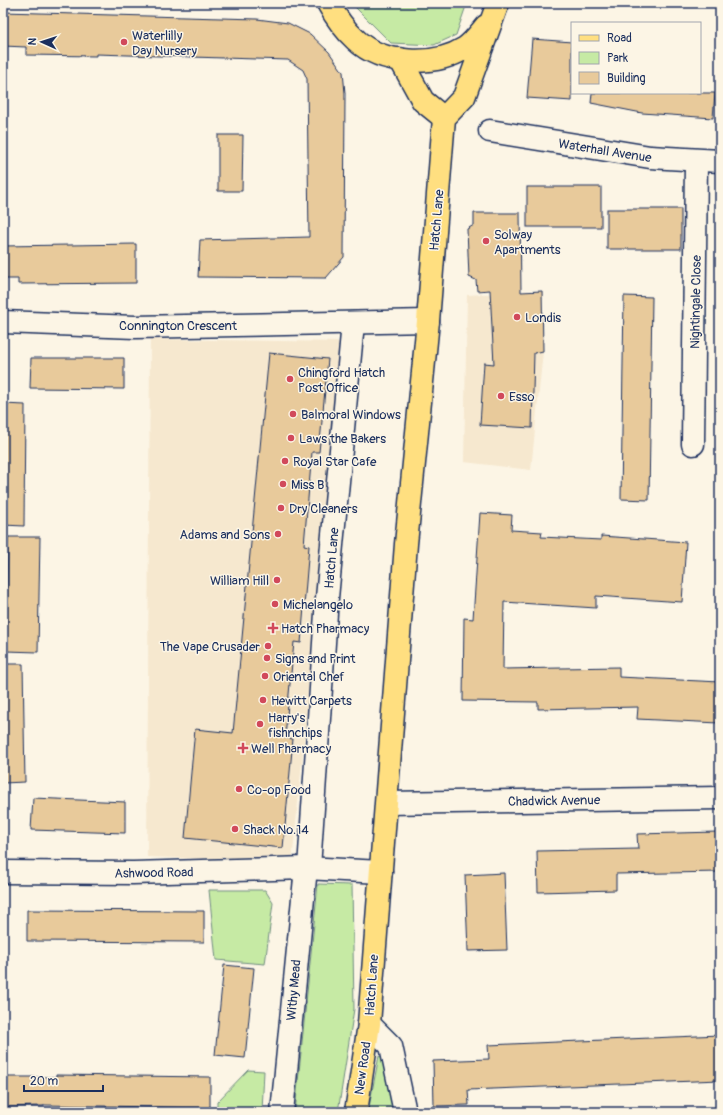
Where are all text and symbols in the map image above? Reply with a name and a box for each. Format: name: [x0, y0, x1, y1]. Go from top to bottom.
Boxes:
north arrow: [22, 22, 62, 62]
legend: [571, 22, 701, 94]
place label: Waterlilly Day Nursery: [132, 28, 197, 59]
text: Road: [607, 31, 632, 46]
text: N: [26, 37, 39, 46]
marker: Waterlilly Day Nursery: [119, 37, 129, 47]
text: Park: [607, 51, 628, 66]
text: Building: [607, 71, 646, 86]
street label: Waterhall Avenue: [557, 136, 653, 166]
street label: Hatch Lane: [426, 188, 448, 251]
place label: Solway Apartments: [494, 227, 561, 258]
marker: Solway Apartments: [481, 236, 491, 246]
street label: Nightingale Close: [687, 254, 705, 349]
place label: Londis: [525, 310, 561, 326]
marker: Londis: [512, 312, 522, 322]
street label: Connington Crescent: [119, 318, 238, 334]
place label: Chingford Hatch Post Office: [298, 365, 385, 396]
marker: Chingford Hatch Post Office: [285, 374, 295, 384]
place label: Esso: [509, 389, 534, 405]
marker: Esso: [496, 391, 506, 401]
place label: Balmoral Windows: [301, 407, 401, 423]
marker: Balmoral Windows: [288, 409, 298, 419]
place label: Laws the Bakers: [299, 431, 386, 447]
marker: Laws the Bakers: [286, 433, 296, 443]
place label: Royal Star Cafe: [293, 454, 377, 470]
marker: Royal Star Cafe: [280, 456, 290, 466]
place label: Miss B: [291, 477, 324, 493]
marker: Miss B: [278, 479, 288, 489]
place label: Dry Cleaners: [289, 501, 358, 517]
marker: Dry Cleaners: [276, 503, 286, 513]
street label: Hatch Lane: [321, 526, 343, 589]
place label: Adams and Sons: [180, 527, 270, 543]
marker: Adams and Sons: [273, 529, 283, 539]
place label: William Hill: [210, 573, 269, 589]
marker: William Hill: [272, 575, 282, 585]
place label: Michelangelo: [283, 597, 353, 613]
marker: Michelangelo: [270, 599, 280, 609]
place label: Hatch Pharmacy: [281, 621, 370, 637]
marker: Hatch Pharmacy: [268, 623, 278, 633]
place label: The Vape Crusader: [160, 639, 260, 655]
marker: The Vape Crusader: [263, 641, 273, 651]
place label: Signs and Print: [275, 651, 356, 667]
marker: Signs and Print: [262, 653, 272, 663]
place label: Oriental Chef: [273, 669, 345, 685]
marker: Oriental Chef: [260, 671, 270, 681]
place label: Hewitt Carpets: [271, 693, 352, 709]
marker: Hewitt Carpets: [258, 695, 268, 705]
place label: Harry's fishnchips: [268, 710, 322, 741]
marker: Harry's fishnchips: [255, 719, 265, 729]
place label: Well Pharmacy: [251, 741, 332, 757]
marker: Well Pharmacy: [238, 743, 248, 753]
place label: Co-op Food: [247, 782, 311, 798]
marker: Co-op Food: [234, 784, 244, 794]
street label: Chadwick Avenue: [508, 792, 601, 810]
place label: Shack No.14: [243, 822, 309, 838]
marker: Shack No.14: [230, 824, 240, 834]
street label: Ashwood Road: [114, 864, 194, 882]
street label: Hatch Lane: [362, 953, 382, 1016]
street label: Withy Mead: [283, 959, 305, 1021]
street label: New Road: [351, 1040, 375, 1096]
scale bar: [24, 1067, 103, 1093]
text: 20 m: [30, 1074, 59, 1089]

